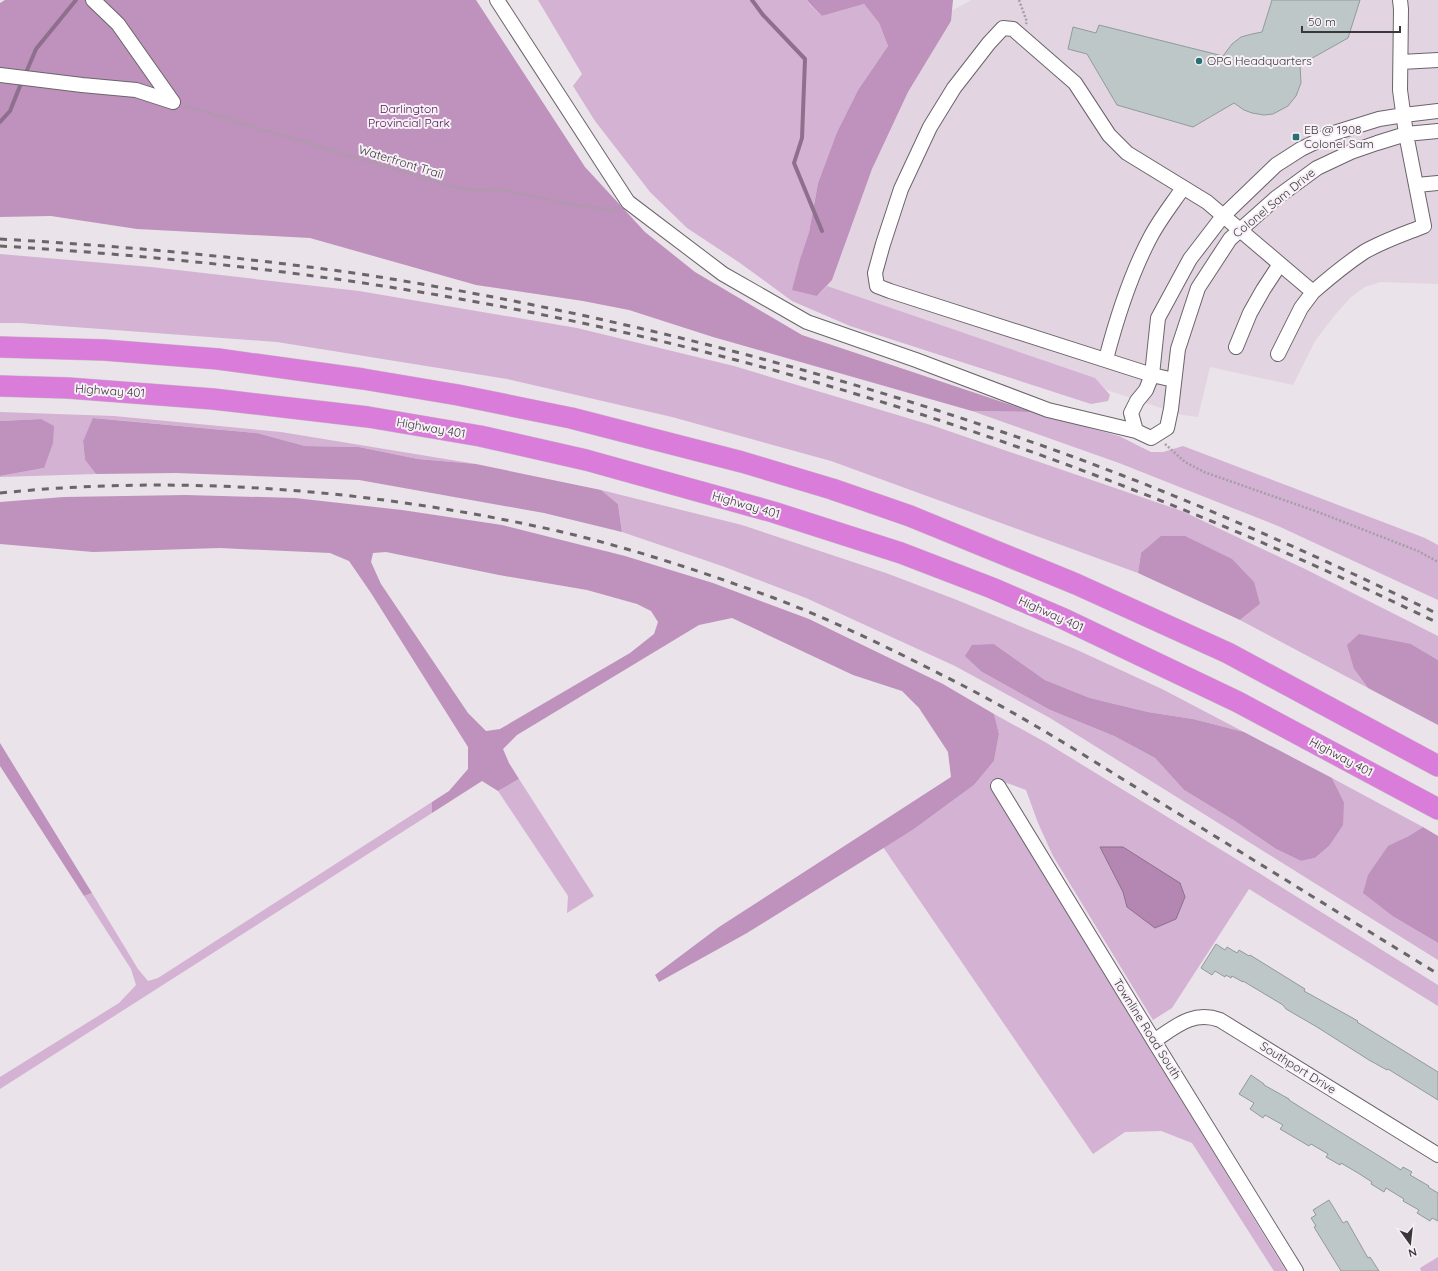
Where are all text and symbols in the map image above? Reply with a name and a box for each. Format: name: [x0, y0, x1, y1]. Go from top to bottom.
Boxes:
scale bar: [1302, 8, 1400, 34]
text: 50 m: [1308, 14, 1336, 29]
place label: OPG Headquarters: [1207, 53, 1312, 68]
marker: OPG Headquarters: [1194, 56, 1204, 66]
park label: Darlington Provincial Park: [368, 101, 450, 130]
place label: EB @ 1908 Colonel Sam: [1304, 122, 1374, 151]
marker: EB @ 1908 Colonel Sam: [1291, 132, 1301, 142]
street label: Waterfront Trail: [357, 141, 445, 182]
street label: Colonel Sam Drive: [1229, 165, 1318, 240]
street label: Highway 401: [75, 381, 145, 400]
street label: Highway 401: [395, 414, 467, 441]
street label: Highway 401: [710, 488, 782, 521]
street label: Highway 401: [1016, 592, 1086, 635]
street label: Highway 401: [1307, 734, 1376, 780]
street label: Townline Road South: [1110, 976, 1185, 1082]
street label: Southport Drive: [1257, 1038, 1339, 1097]
north arrow: [1390, 1223, 1430, 1263]
text: N: [1407, 1245, 1418, 1260]

